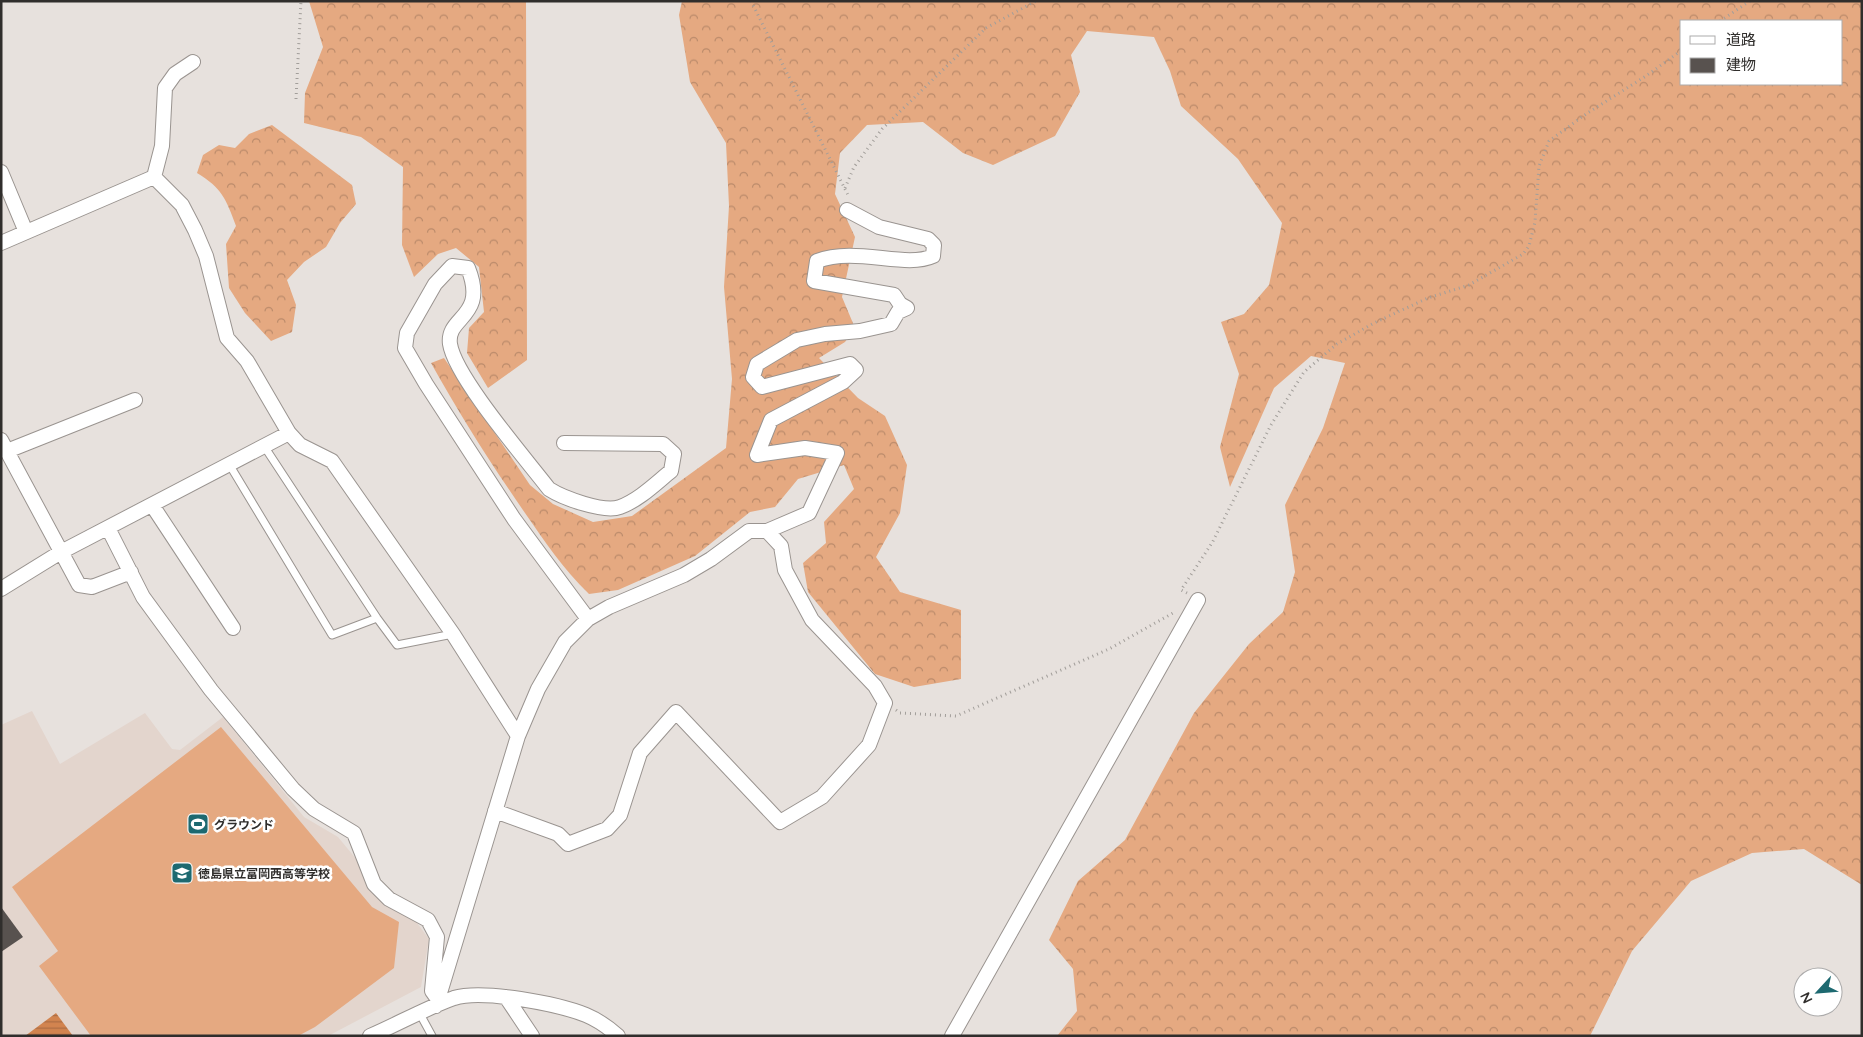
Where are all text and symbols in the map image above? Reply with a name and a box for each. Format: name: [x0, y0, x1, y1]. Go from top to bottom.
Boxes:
legend: [1680, 20, 1843, 85]
text: 道路: [1726, 30, 1756, 49]
text: 建物: [1726, 55, 1756, 74]
sports icon: グラウンド: [186, 812, 210, 836]
place label: グラウンド: [214, 817, 274, 832]
school or university icon: 徳島県立富岡西高等学校: [170, 861, 194, 885]
place label: 徳島県立富岡西高等学校: [198, 866, 330, 881]
north arrow: [1793, 967, 1843, 1017]
text: N: [1796, 989, 1817, 1006]

